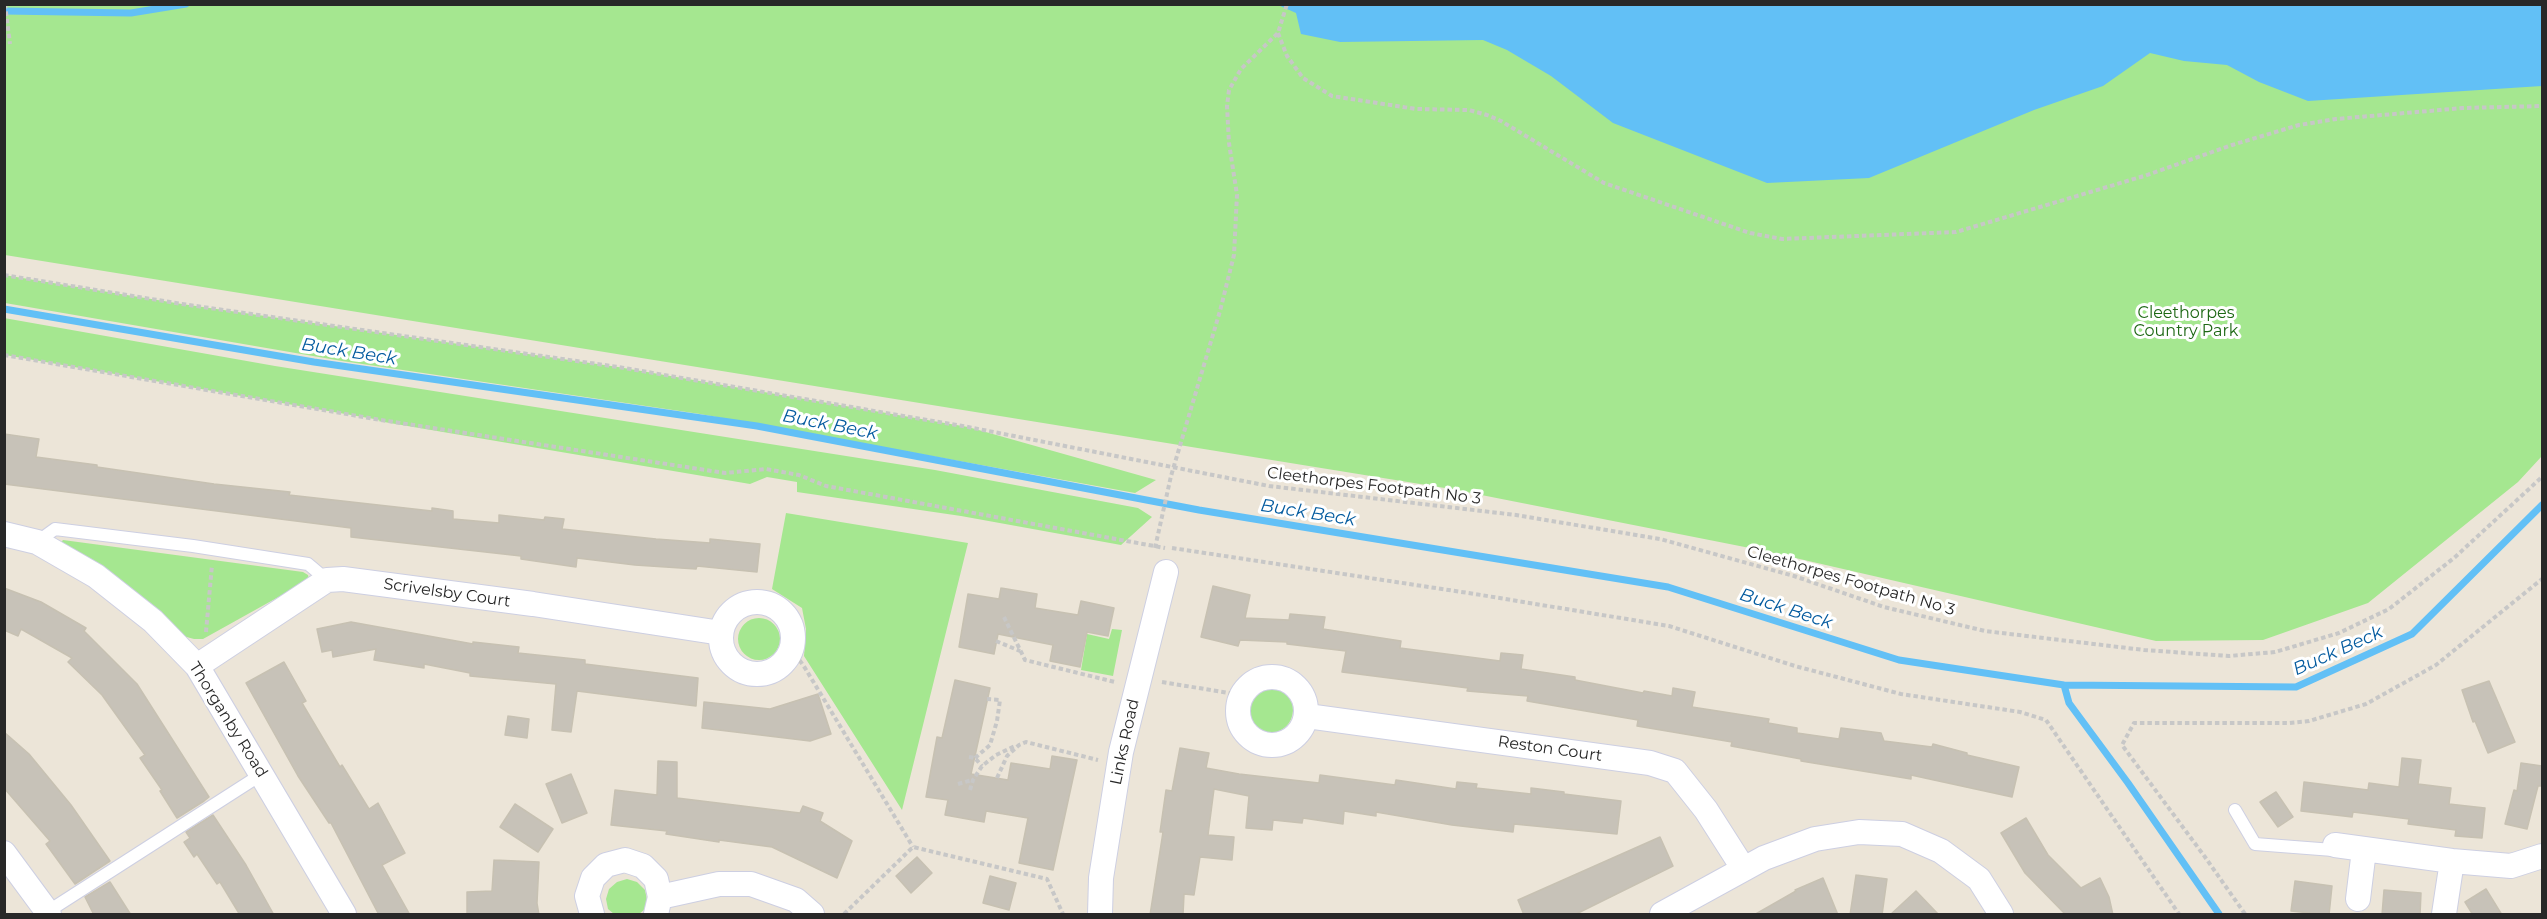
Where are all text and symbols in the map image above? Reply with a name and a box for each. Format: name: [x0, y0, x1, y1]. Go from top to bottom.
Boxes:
park label: Cleethorpes Country Park: [2134, 303, 2238, 341]
water label: Buck Beck: [300, 334, 398, 370]
water label: Buck Beck: [781, 405, 879, 445]
street label: Cleethorpes Footpath No 3: [1266, 463, 1482, 509]
water label: Buck Beck: [1259, 495, 1357, 531]
street label: Cleethorpes Footpath No 3: [1745, 542, 1957, 620]
street label: Scrivelsby Court: [382, 575, 512, 611]
water label: Buck Beck: [1737, 584, 1835, 634]
water label: Buck Beck: [2290, 622, 2386, 680]
street label: Thorganby Road: [185, 659, 271, 781]
street label: Links Road: [1106, 697, 1144, 787]
street label: Reston Court: [1497, 732, 1603, 766]

